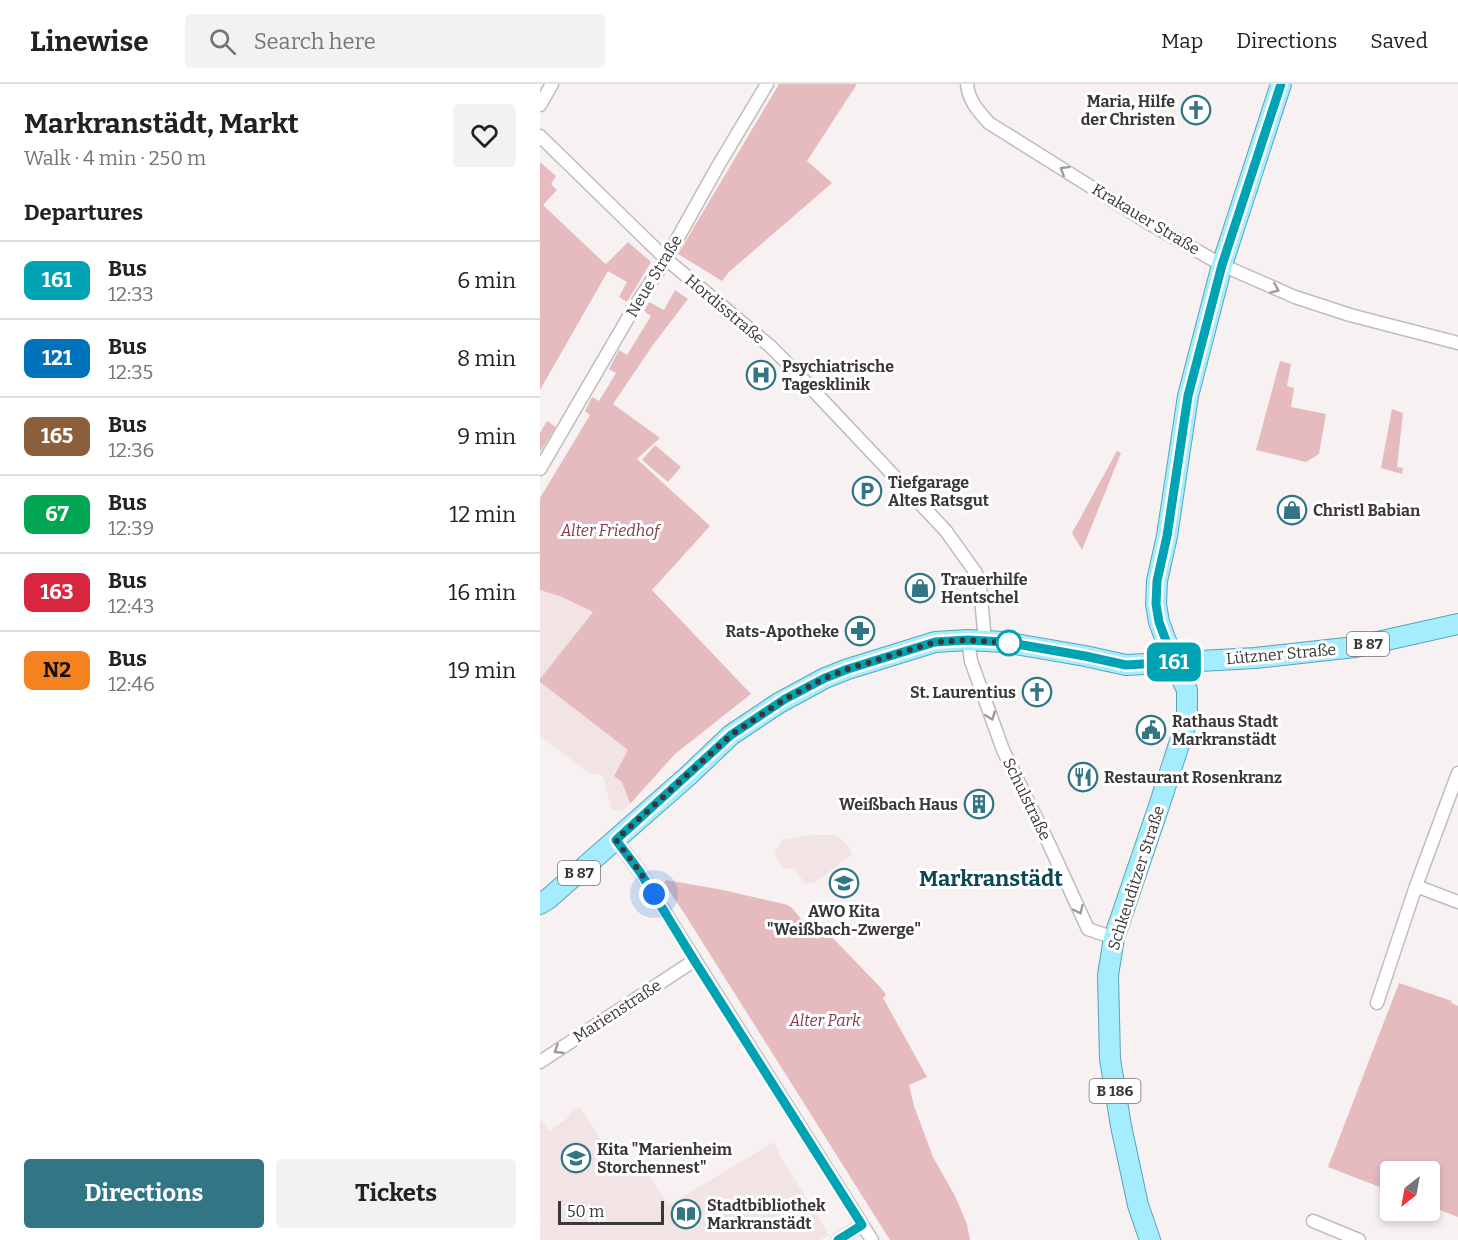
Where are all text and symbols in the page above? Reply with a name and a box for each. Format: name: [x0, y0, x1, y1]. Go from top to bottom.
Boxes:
search box: [185, 14, 605, 68]
text: Linewise: [30, 25, 149, 58]
icon: search: [206, 25, 239, 58]
text: Search here: [254, 28, 376, 55]
text: Map: [1161, 28, 1203, 54]
text: Directions: [1236, 28, 1337, 54]
text: Saved: [1370, 28, 1428, 54]
place label: Maria, Hilfe der Christen: [1081, 92, 1176, 129]
church icon: Maria, Hilfe der Christen: [1180, 94, 1212, 126]
button: heart: [453, 104, 516, 167]
text: Markranstädt, Markt: [24, 107, 299, 140]
text: Walk · 4 min · 250 m: [24, 146, 206, 170]
one-way arrow: [1060, 165, 1070, 177]
street label: Krakauer Straße: [1089, 179, 1203, 259]
text: Departures: [24, 199, 143, 226]
street label: Neue Straße: [622, 231, 686, 321]
text: Bus: [108, 255, 147, 282]
text: 161: [42, 267, 72, 293]
text: 6 min: [457, 267, 516, 294]
street label: Hordisstraße: [681, 270, 769, 348]
text: 12:33: [108, 282, 154, 306]
one-way arrow: [1269, 282, 1280, 294]
text: Bus: [108, 333, 147, 360]
text: 121: [42, 345, 72, 371]
text: 8 min: [457, 345, 516, 372]
place label: Psychiatrische Tagesklinik: [782, 357, 894, 394]
hospital icon: Psychiatrische Tagesklinik: [745, 359, 777, 391]
text: 12:35: [108, 360, 153, 384]
text: Bus: [108, 411, 147, 438]
text: 165: [41, 423, 73, 449]
text: 9 min: [457, 423, 516, 450]
text: 12:36: [108, 438, 154, 462]
place label: Tiefgarage Altes Ratsgut: [888, 473, 990, 510]
parking icon: Tiefgarage Altes Ratsgut: [851, 475, 883, 507]
text: Bus: [108, 489, 147, 516]
shop icon: Christl Babian: [1276, 494, 1308, 526]
text: 67: [45, 501, 69, 527]
text: 12 min: [449, 501, 516, 528]
place label: Christl Babian: [1313, 501, 1421, 520]
text: 12:39: [108, 516, 154, 540]
park label: Alter Friedhof: [560, 521, 662, 540]
text: Bus: [108, 567, 147, 594]
place label: Trauerhilfe Hentschel: [941, 570, 1028, 607]
shop icon: Trauerhilfe Hentschel: [904, 572, 936, 604]
text: 163: [40, 579, 74, 605]
text: 16 min: [448, 579, 516, 606]
text: 12:43: [108, 594, 154, 618]
pharmacy icon: Rats-Apotheke: [844, 615, 876, 647]
place label: Rats-Apotheke: [726, 622, 839, 641]
unlabelled marker: [996, 630, 1022, 656]
road number: B 87: [1347, 632, 1389, 656]
street label: Lützner Straße: [1225, 640, 1337, 668]
line badge: 161: [1140, 642, 1208, 682]
text: Bus: [108, 645, 147, 672]
text: 161: [1159, 649, 1189, 675]
text: N2: [43, 657, 71, 683]
text: 19 min: [448, 657, 516, 684]
text: 12:46: [108, 672, 155, 696]
church icon: St. Laurentius: [1021, 676, 1053, 708]
place label: St. Laurentius: [910, 683, 1016, 702]
one-way arrow: [983, 710, 996, 721]
place label: Rathaus Stadt Markranstädt: [1172, 712, 1279, 749]
public building icon: Rathaus Stadt Markranstädt: [1135, 714, 1167, 746]
street label: Schulstraße: [999, 755, 1055, 843]
restaurant icon: Restaurant Rosenkranz: [1067, 761, 1099, 793]
place label: Restaurant Rosenkranz: [1104, 768, 1282, 787]
building icon: Weißbach Haus: [963, 788, 995, 820]
place label: Weißbach Haus: [839, 795, 958, 814]
street label: Schkeuditzer Straße: [1104, 803, 1168, 953]
road number: B 87: [558, 861, 600, 885]
district label: Markranstädt: [919, 865, 1063, 892]
school or university icon: AWO Kita "Weißbach-Zwerge": [828, 867, 860, 899]
your location: [639, 879, 669, 909]
place label: AWO Kita "Weißbach-Zwerge": [767, 902, 921, 939]
one-way arrow: [1072, 904, 1084, 915]
street label: Marienstraße: [569, 976, 665, 1046]
park label: Alter Park: [788, 1011, 861, 1030]
one-way arrow: [554, 1043, 564, 1055]
road number: B 186: [1090, 1079, 1140, 1103]
place label: Kita "Marienheim Storchennest": [597, 1140, 733, 1177]
school or university icon: Kita "Marienheim Storchennest": [560, 1142, 592, 1174]
button: Directions: [24, 1159, 264, 1228]
button: Tickets: [276, 1159, 516, 1228]
north arrow: [1380, 1161, 1440, 1221]
map controls: [1380, 1161, 1440, 1221]
place label: Stadtbibliothek Markranstädt: [707, 1196, 826, 1233]
scale bar: [558, 1198, 664, 1226]
library icon: Stadtbibliothek Markranstädt: [670, 1198, 702, 1230]
text: 50 m: [567, 1202, 604, 1221]

